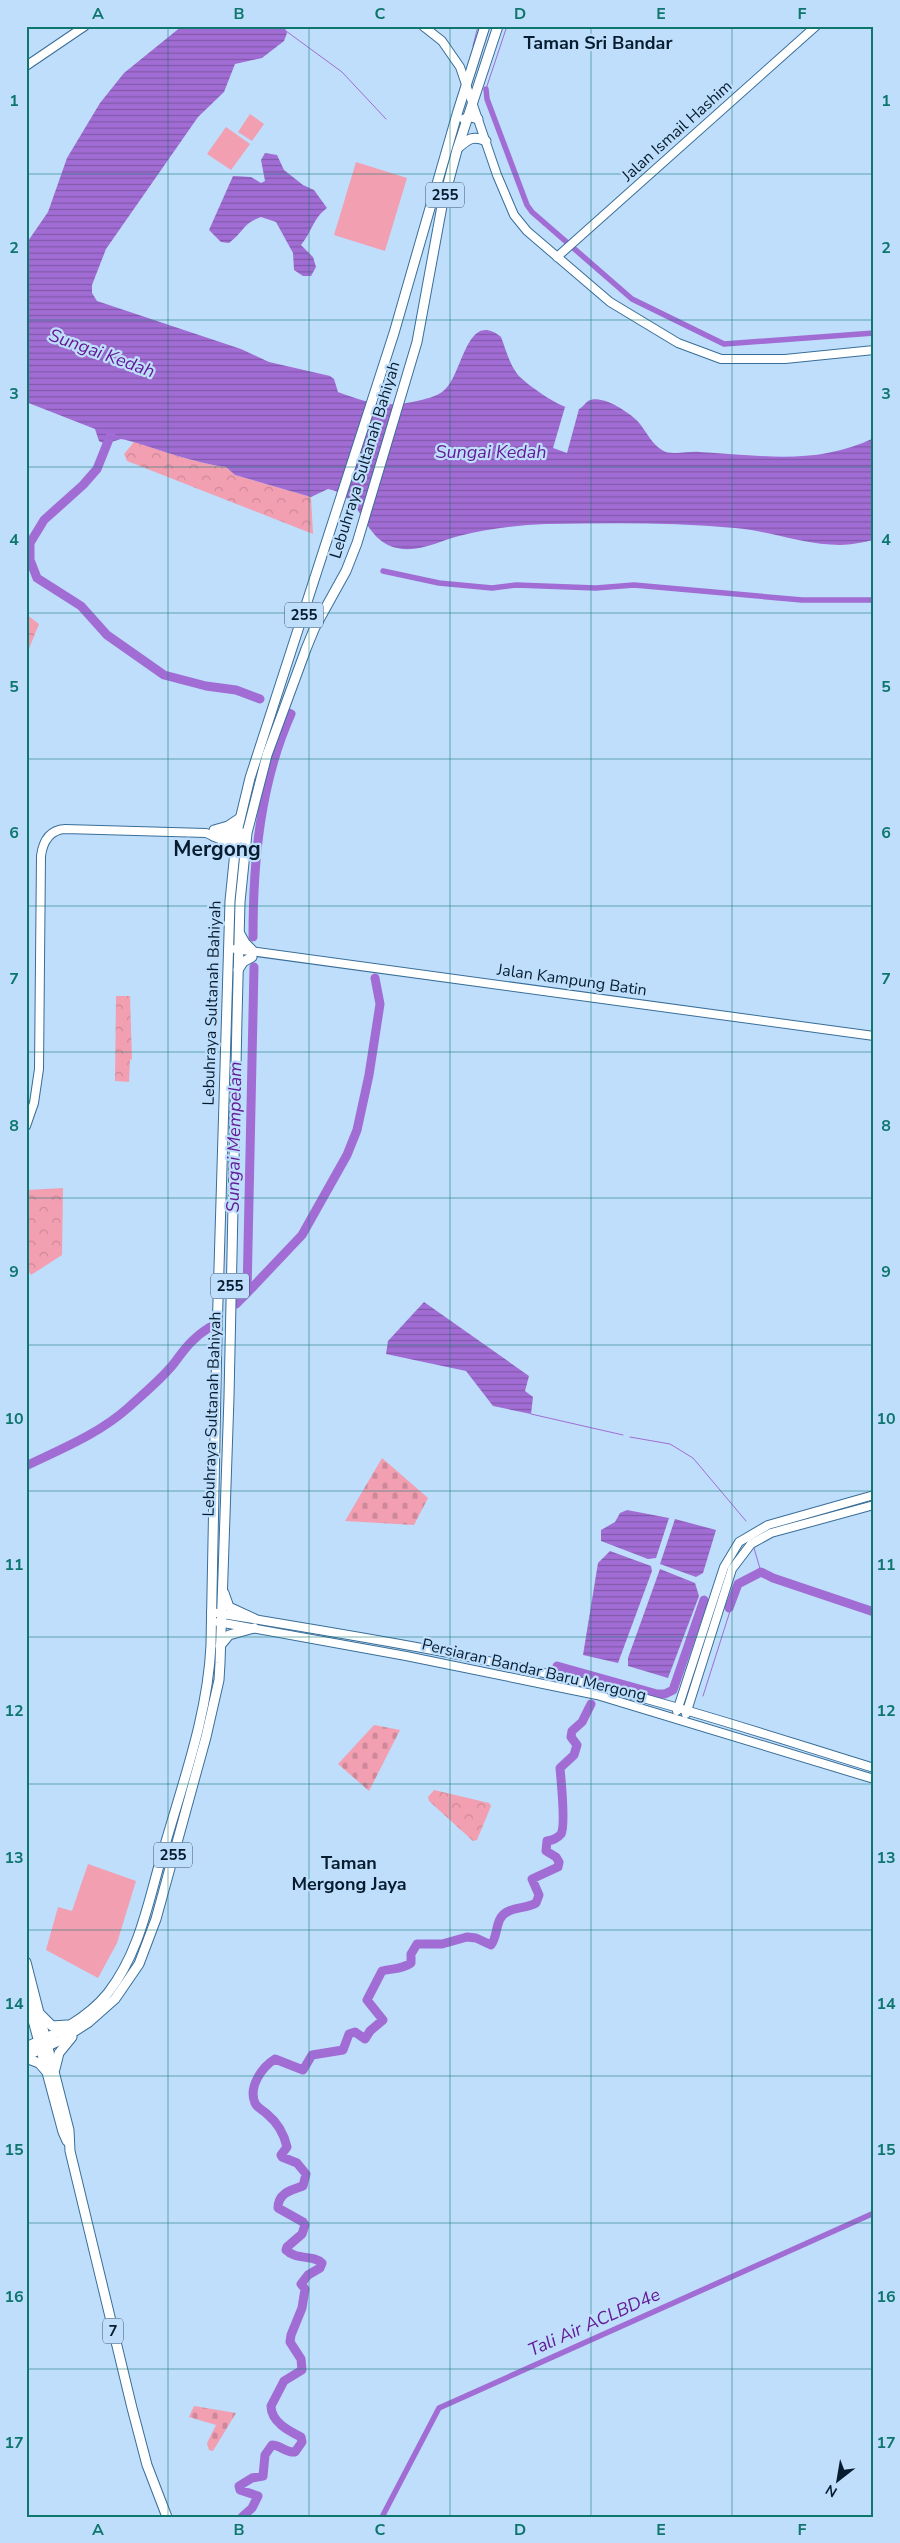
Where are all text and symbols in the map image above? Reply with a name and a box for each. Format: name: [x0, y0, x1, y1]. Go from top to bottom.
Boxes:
text: A: [92, 3, 104, 25]
text: B: [233, 3, 245, 25]
text: C: [375, 3, 386, 25]
text: D: [514, 3, 526, 25]
text: E: [656, 3, 666, 25]
text: F: [798, 3, 807, 25]
district label: Taman Sri Bandar: [524, 31, 672, 55]
street label: Jalan Ismail Hashim: [616, 75, 737, 187]
text: 1: [9, 90, 19, 112]
text: 1: [881, 90, 891, 112]
road number: 255: [426, 182, 464, 208]
text: 2: [9, 237, 19, 259]
text: 2: [881, 237, 891, 259]
water label: Sungai Kedah: [46, 323, 158, 383]
street label: Lebuhraya Sultanah Bahiyah: [324, 359, 406, 561]
text: 3: [9, 383, 19, 405]
text: 3: [881, 383, 891, 405]
water label: Sungai Kedah: [435, 440, 547, 464]
text: 4: [9, 529, 19, 551]
text: 4: [881, 529, 891, 551]
road number: 255: [285, 602, 323, 628]
text: 5: [9, 676, 19, 698]
text: 5: [881, 676, 891, 698]
text: 6: [9, 822, 19, 844]
text: 6: [881, 822, 891, 844]
district label: Mergong: [173, 835, 261, 863]
street label: Lebuhraya Sultanah Bahiyah: [197, 900, 227, 1106]
street label: Jalan Kampung Batin: [495, 958, 648, 1001]
text: 7: [9, 968, 19, 990]
text: 7: [881, 968, 891, 990]
water label: Sungai Mempelam: [221, 1061, 247, 1213]
text: 8: [9, 1115, 19, 1137]
text: 8: [881, 1115, 891, 1137]
text: 9: [9, 1261, 19, 1283]
text: 9: [881, 1261, 891, 1283]
road number: 255: [211, 1274, 249, 1298]
street label: Lebuhraya Sultanah Bahiyah: [197, 1311, 227, 1517]
text: 10: [4, 1408, 24, 1430]
text: 10: [876, 1408, 896, 1430]
text: 11: [4, 1554, 24, 1576]
text: 11: [876, 1554, 896, 1576]
street label: Persiaran Bandar Baru Mergong: [420, 1633, 648, 1707]
text: 12: [4, 1700, 24, 1722]
text: 12: [876, 1700, 896, 1722]
road number: 255: [154, 1842, 192, 1868]
text: 13: [4, 1847, 24, 1869]
text: 13: [876, 1847, 896, 1869]
district label: Taman Mergong Jaya: [291, 1851, 407, 1896]
text: 14: [4, 1993, 24, 2015]
text: 14: [876, 1993, 896, 2015]
text: 15: [4, 2139, 24, 2161]
text: 15: [876, 2139, 896, 2161]
water label: Tali Air ACLBD4e: [524, 2282, 664, 2362]
text: 16: [4, 2286, 24, 2308]
text: 16: [876, 2286, 896, 2308]
road number: 7: [103, 2318, 123, 2344]
text: 17: [4, 2432, 24, 2454]
text: 17: [876, 2432, 896, 2454]
north arrow: [812, 2456, 862, 2506]
text: N: [822, 2480, 841, 2502]
text: A: [92, 2519, 104, 2541]
text: B: [233, 2519, 245, 2541]
text: C: [375, 2519, 386, 2541]
text: D: [514, 2519, 526, 2541]
text: E: [656, 2519, 666, 2541]
text: F: [798, 2519, 807, 2541]

